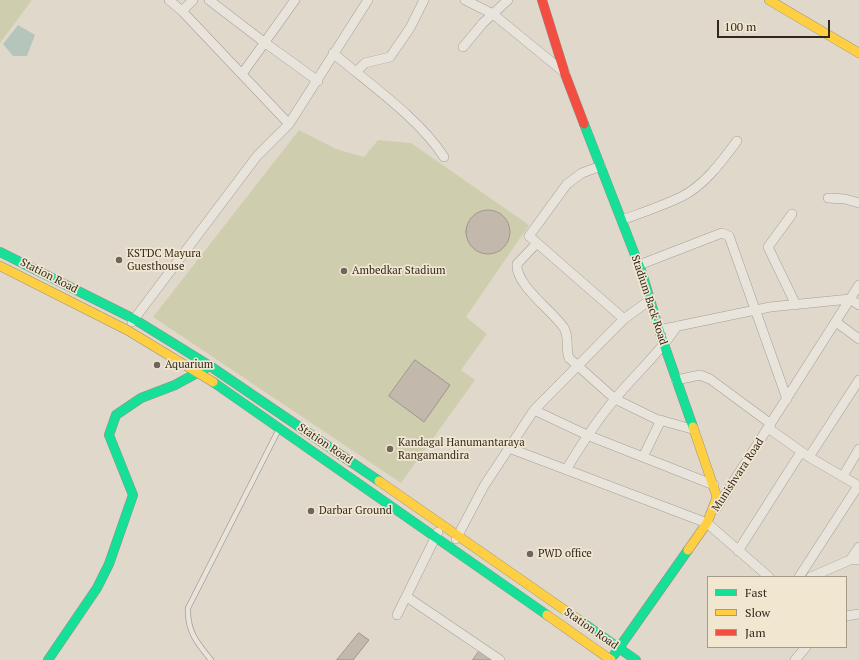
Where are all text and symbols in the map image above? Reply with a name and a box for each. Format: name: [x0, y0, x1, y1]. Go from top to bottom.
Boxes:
scale bar: [719, 12, 832, 38]
text: 100 m: [724, 19, 756, 34]
place label: KSTDC Mayura Guesthouse: [127, 247, 201, 273]
street label: Stadium Back Road: [628, 253, 670, 347]
marker: KSTDC Mayura Guesthouse: [114, 255, 124, 265]
street label: Station Road: [18, 256, 80, 296]
place label: Ambedkar Stadium: [352, 264, 446, 278]
marker: Ambedkar Stadium: [339, 266, 349, 276]
place label: Aquarium: [165, 358, 213, 372]
marker: Aquarium: [152, 360, 162, 370]
street label: Station Road: [295, 421, 355, 467]
place label: Kandagal Hanumantaraya Rangamandira: [398, 436, 525, 462]
street label: Munishvara Road: [709, 436, 767, 514]
marker: Kandagal Hanumantaraya Rangamandira: [385, 444, 395, 454]
place label: Darbar Ground: [319, 504, 392, 518]
marker: Darbar Ground: [306, 506, 316, 516]
place label: PWD office: [538, 547, 592, 561]
marker: PWD office: [525, 549, 535, 559]
legend: [707, 576, 847, 648]
text: Fast: [745, 585, 767, 600]
text: Slow: [745, 605, 770, 620]
street label: Station Road: [562, 606, 620, 652]
text: Jam: [745, 625, 766, 640]

